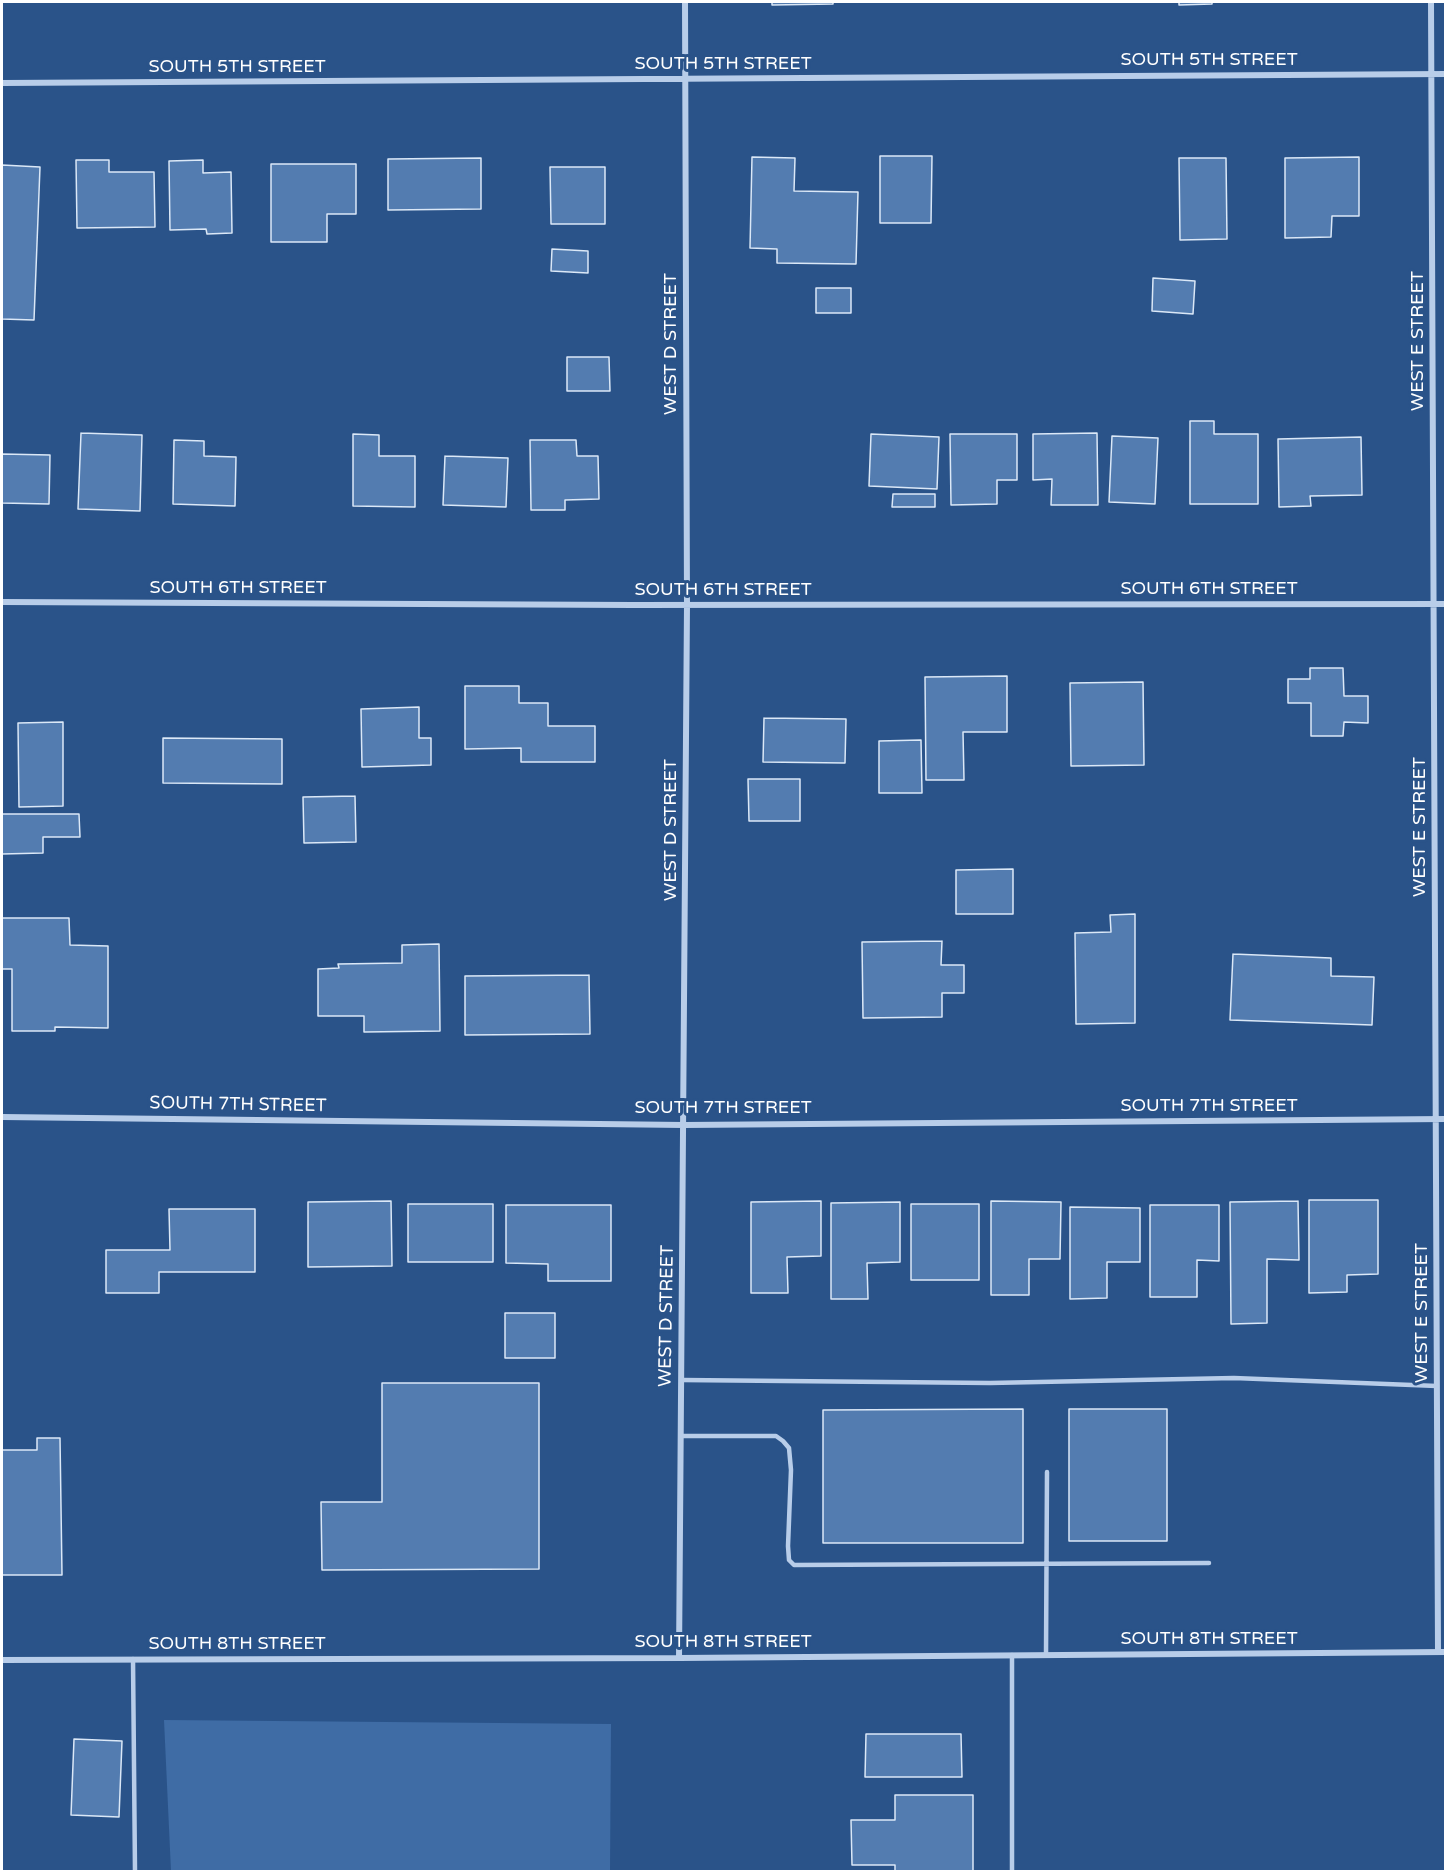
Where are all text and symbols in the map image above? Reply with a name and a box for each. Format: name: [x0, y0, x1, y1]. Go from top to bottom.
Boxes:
street label: SOUTH 5TH STREET: [1120, 49, 1298, 71]
street label: SOUTH 5TH STREET: [634, 53, 812, 75]
street label: SOUTH 5TH STREET: [148, 56, 326, 78]
street label: WEST E STREET: [1407, 271, 1429, 411]
street label: WEST D STREET: [660, 273, 682, 415]
street label: SOUTH 6TH STREET: [149, 577, 327, 599]
street label: SOUTH 6TH STREET: [1120, 578, 1298, 600]
street label: SOUTH 6TH STREET: [634, 579, 812, 601]
street label: WEST E STREET: [1409, 757, 1431, 897]
street label: WEST D STREET: [660, 759, 682, 901]
street label: SOUTH 7TH STREET: [149, 1093, 327, 1117]
street label: SOUTH 7TH STREET: [1120, 1095, 1298, 1117]
street label: SOUTH 7TH STREET: [634, 1097, 812, 1119]
street label: WEST E STREET: [1411, 1243, 1433, 1383]
street label: WEST D STREET: [655, 1245, 679, 1387]
street label: SOUTH 8TH STREET: [1120, 1628, 1298, 1650]
street label: SOUTH 8TH STREET: [634, 1631, 812, 1653]
street label: SOUTH 8TH STREET: [148, 1633, 326, 1655]

